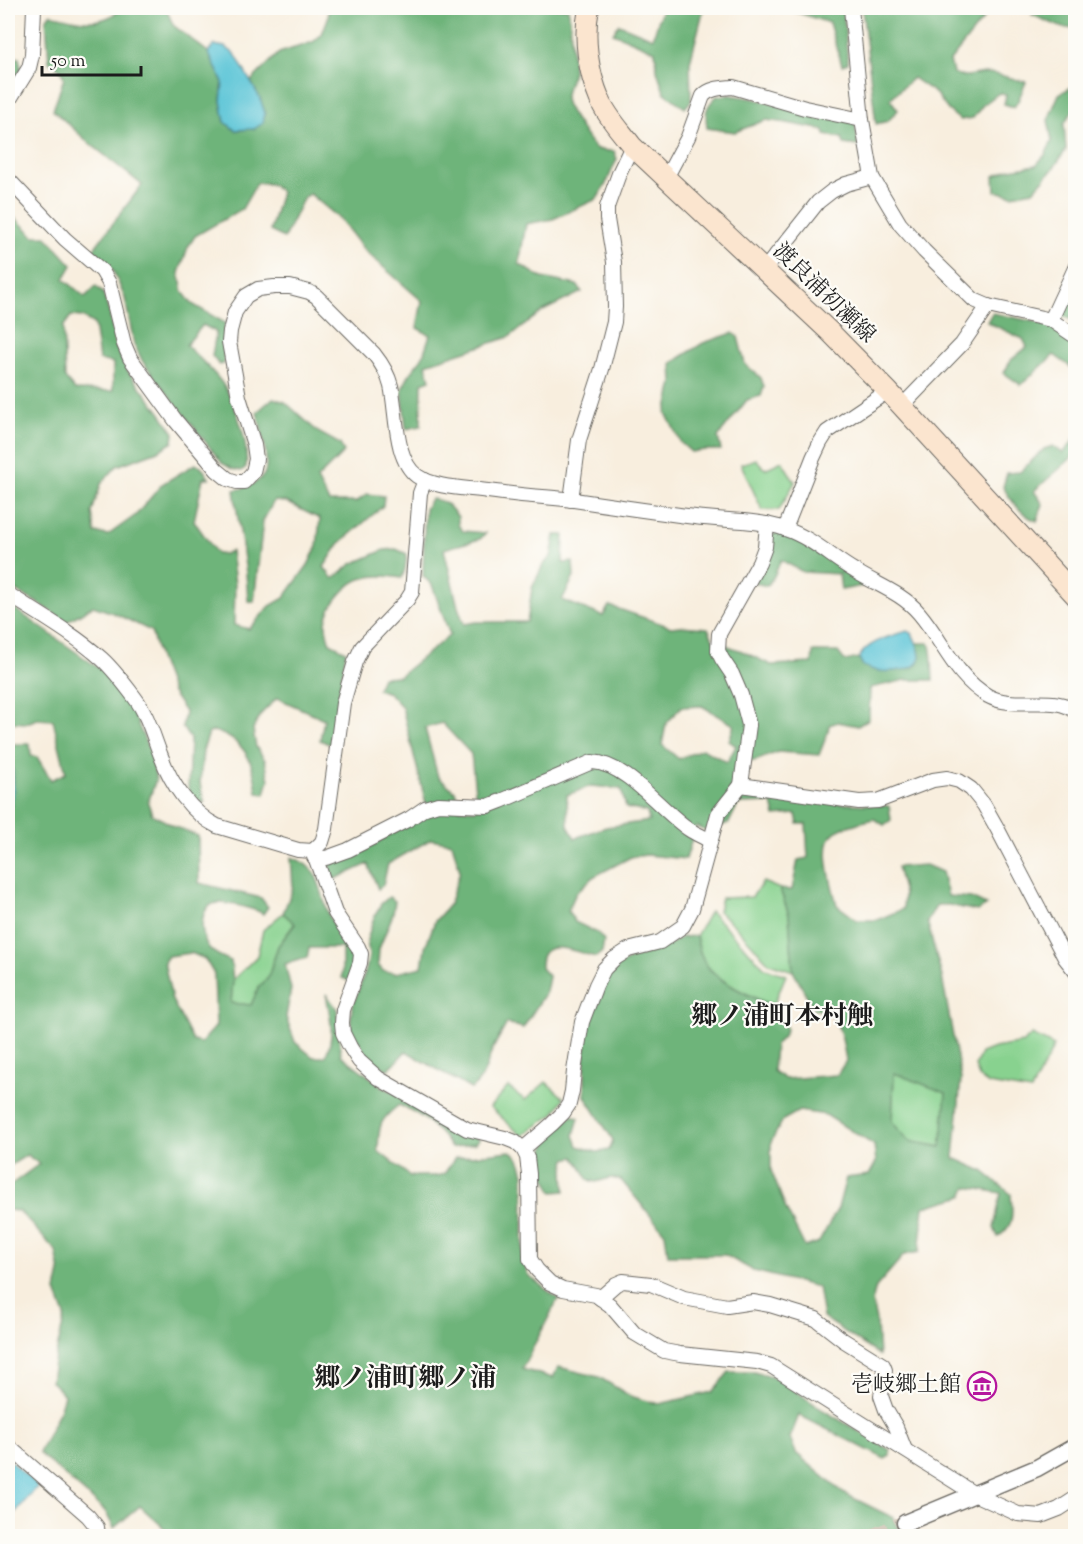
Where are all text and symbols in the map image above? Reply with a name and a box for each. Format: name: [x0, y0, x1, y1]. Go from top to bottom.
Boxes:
scale bar: [42, 39, 141, 77]
text: 50 m: [50, 49, 86, 75]
street label: 渡良浦初瀬線: [764, 237, 882, 351]
district label: 郷ノ浦町本村触: [691, 999, 873, 1036]
district label: 郷ノ浦町郷ノ浦: [314, 1361, 496, 1398]
place label: 壱岐郷土館: [851, 1370, 961, 1402]
museum icon: 壱岐郷土館: [966, 1370, 998, 1402]

